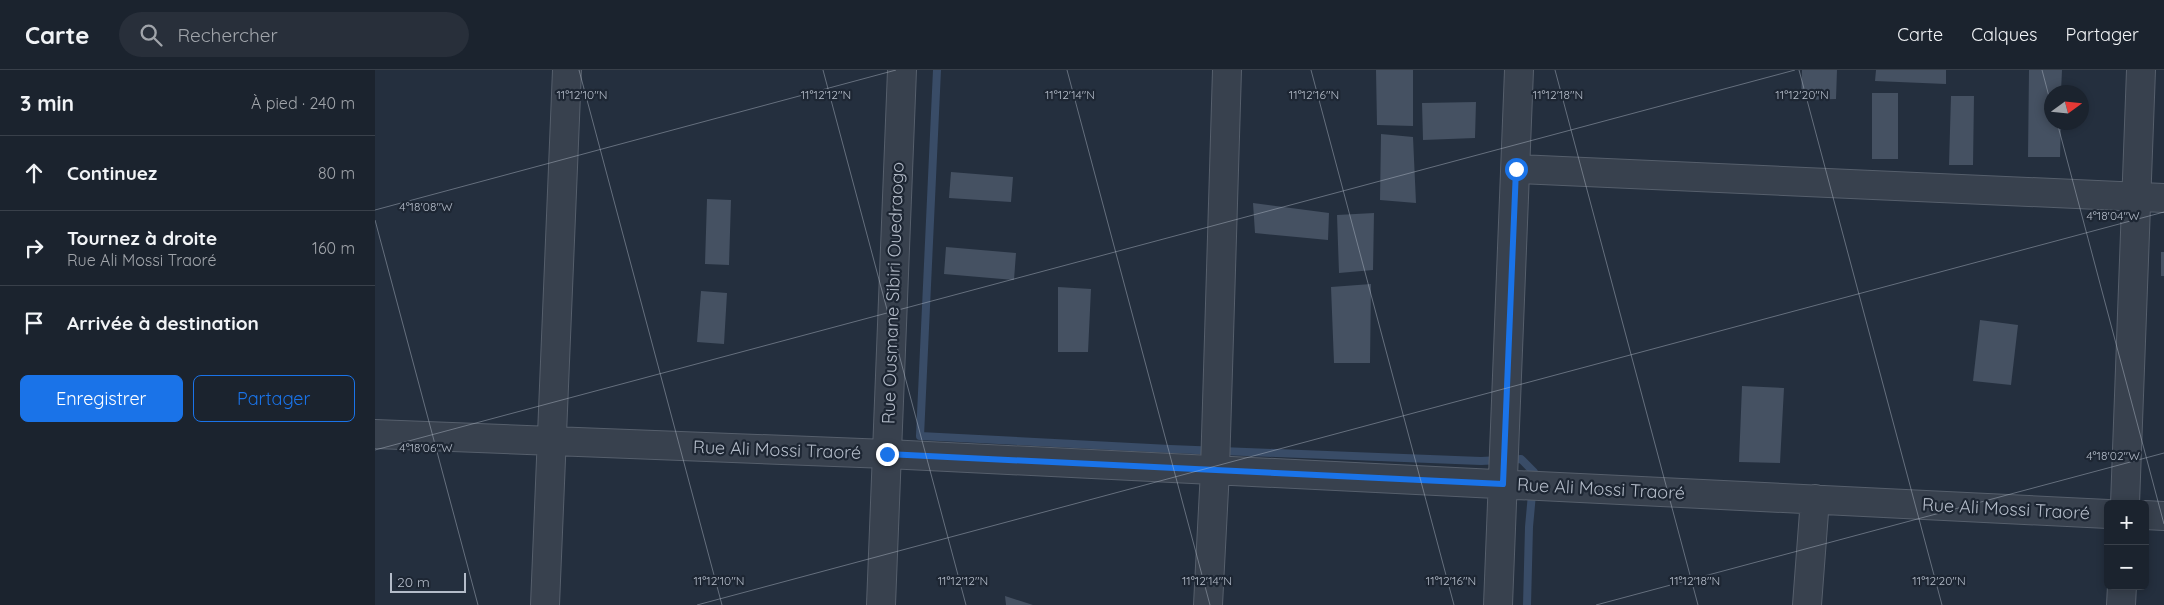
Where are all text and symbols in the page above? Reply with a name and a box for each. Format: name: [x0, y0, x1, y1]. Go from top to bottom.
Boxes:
search box: [119, 12, 469, 57]
text: Carte: [25, 20, 89, 50]
icon: search: [137, 21, 165, 49]
text: Rechercher: [177, 23, 278, 47]
text: Carte: [1897, 23, 1943, 46]
text: Calques: [1971, 23, 2038, 46]
text: Partager: [2066, 23, 2139, 46]
north arrow: [2044, 85, 2089, 130]
text: 11°12'10"N: [556, 87, 608, 102]
text: 11°12'12"N: [801, 87, 851, 102]
text: 11°12'14"N: [1045, 87, 1095, 102]
text: 11°12'16"N: [1289, 87, 1339, 102]
text: 11°12'18"N: [1533, 87, 1583, 102]
text: 11°12'20"N: [1775, 87, 1829, 102]
text: 3 min: [20, 90, 74, 116]
text: À pied · 240 m: [251, 93, 355, 113]
route start: [1505, 158, 1528, 181]
icon: ahead: [20, 159, 48, 187]
text: Continuez: [67, 161, 157, 185]
street label: Rue Ousmane Sibiri Ouedraogo: [876, 162, 909, 424]
text: 80 m: [318, 163, 355, 183]
text: 4°18'08"W: [399, 199, 453, 214]
text: 4°18'04"W: [2086, 208, 2140, 223]
text: Tournez à droite: [67, 226, 217, 250]
icon: right: [20, 234, 48, 262]
text: 160 m: [312, 238, 355, 258]
text: Rue Ali Mossi Traoré: [67, 250, 216, 270]
icon: arrive: [20, 309, 48, 337]
text: Arrivée à destination: [67, 311, 259, 335]
button: Enregistrer: [20, 375, 183, 422]
button: Partager: [193, 375, 355, 422]
street label: Rue Ali Mossi Traoré: [693, 435, 861, 464]
text: 4°18'06"W: [399, 440, 453, 455]
route end: [876, 443, 899, 466]
text: 4°18'02"W: [2086, 448, 2140, 463]
street label: Rue Ali Mossi Traoré: [1516, 473, 1686, 504]
street label: Rue Ali Mossi Traoré: [1921, 493, 2091, 524]
map controls: [2104, 500, 2149, 590]
button: +: [2104, 500, 2149, 545]
button: −: [2104, 545, 2149, 590]
scale bar: [390, 570, 466, 593]
text: 20 m: [397, 573, 430, 591]
text: 11°12'10"N: [693, 573, 745, 588]
text: 11°12'12"N: [938, 573, 988, 588]
text: 11°12'14"N: [1182, 573, 1232, 588]
text: 11°12'16"N: [1426, 573, 1476, 588]
text: 11°12'18"N: [1670, 573, 1720, 588]
text: 11°12'20"N: [1912, 573, 1966, 588]

